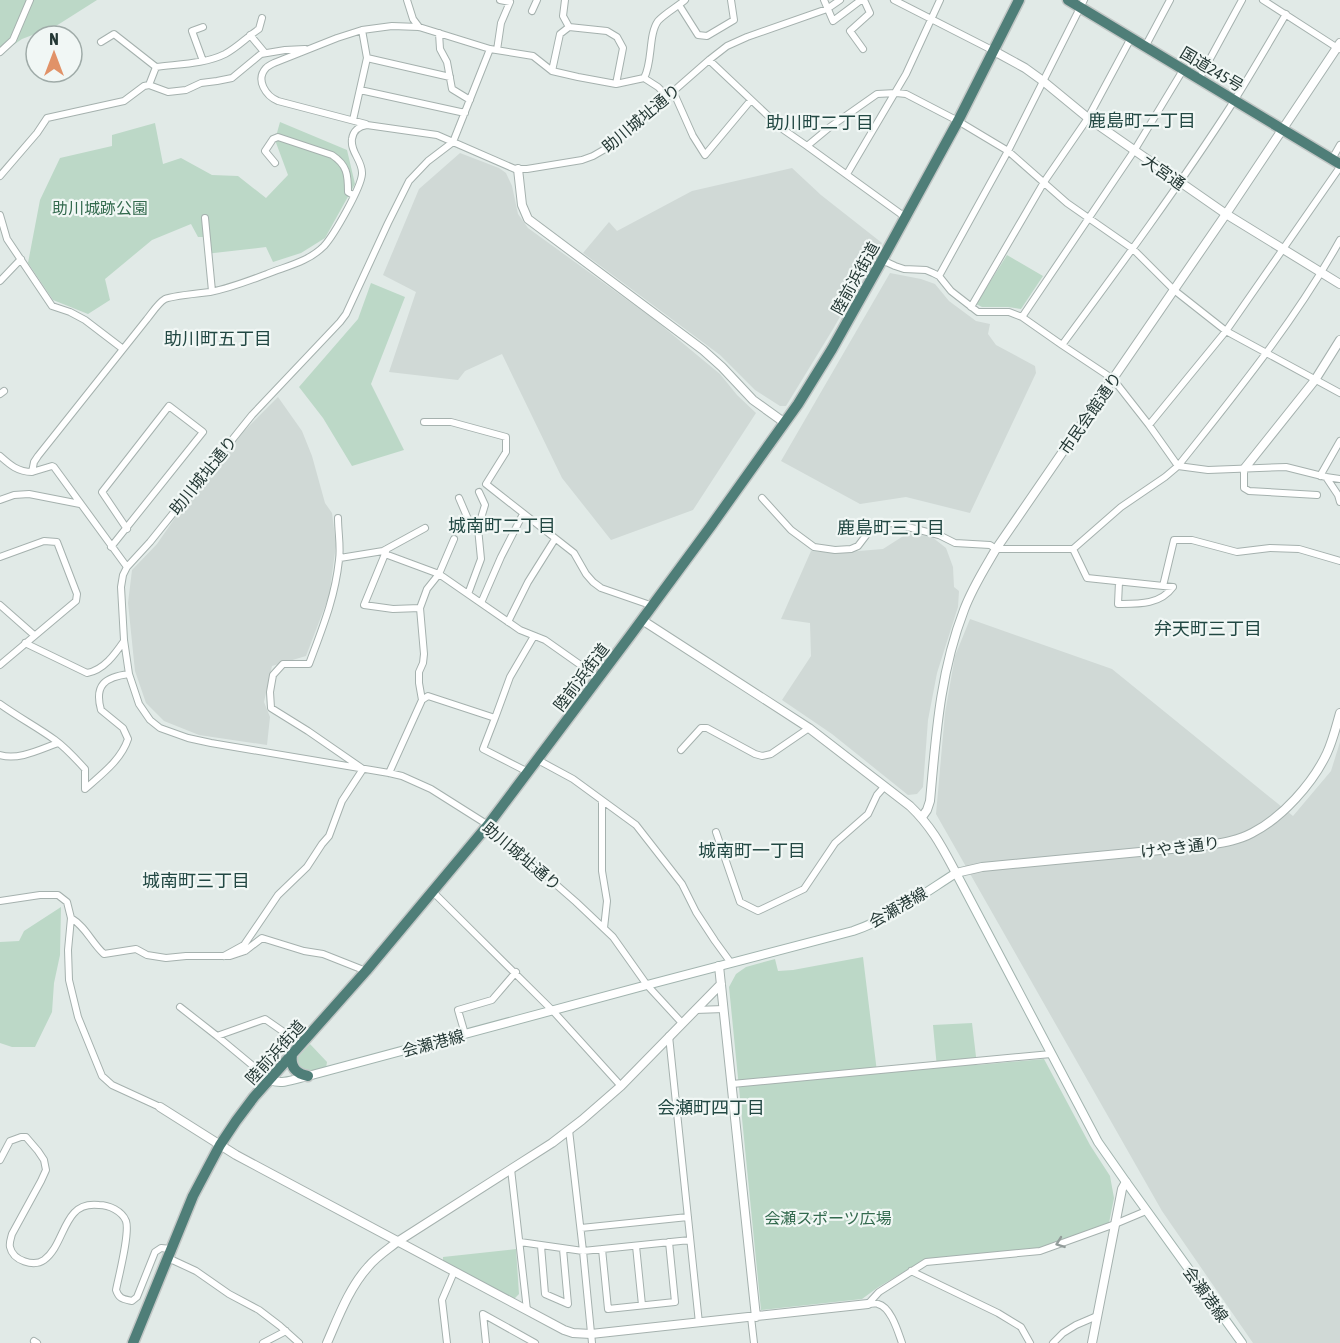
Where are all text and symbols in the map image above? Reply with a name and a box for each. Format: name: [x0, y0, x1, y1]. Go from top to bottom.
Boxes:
north arrow: [24, 24, 84, 84]
text: N: [49, 30, 59, 48]
street label: 国道245号: [1177, 43, 1247, 95]
street label: 助川城址通り: [598, 80, 684, 156]
district label: 鹿島町二丁目: [1088, 110, 1196, 131]
district label: 助川町二丁目: [766, 112, 874, 133]
street label: 大宮通: [1139, 151, 1189, 193]
park label: 助川城跡公園: [52, 199, 148, 217]
street label: 陸前浜街道: [828, 239, 882, 317]
district label: 助川町五丁目: [164, 328, 272, 349]
street label: 市民会館通り: [1055, 369, 1125, 457]
street label: 助川城址通り: [166, 432, 240, 518]
district label: 城南町二丁目: [448, 515, 556, 536]
district label: 鹿島町三丁目: [837, 517, 945, 538]
district label: 弁天町三丁目: [1154, 618, 1262, 639]
street label: 陸前浜街道: [550, 640, 612, 714]
street label: 助川城址通り: [479, 818, 565, 894]
street label: けやき通り: [1139, 833, 1221, 861]
district label: 城南町一丁目: [698, 840, 806, 861]
district label: 城南町三丁目: [142, 870, 250, 891]
street label: 会瀬港線: [866, 883, 930, 931]
street label: 陸前浜街道: [242, 1016, 308, 1088]
street label: 会瀬港線: [400, 1026, 466, 1060]
district label: 会瀬町四丁目: [657, 1097, 765, 1118]
park label: 会瀬スポーツ広場: [764, 1209, 892, 1227]
one-way arrow: [1055, 1236, 1066, 1249]
street label: 会瀬港線: [1180, 1263, 1232, 1325]

